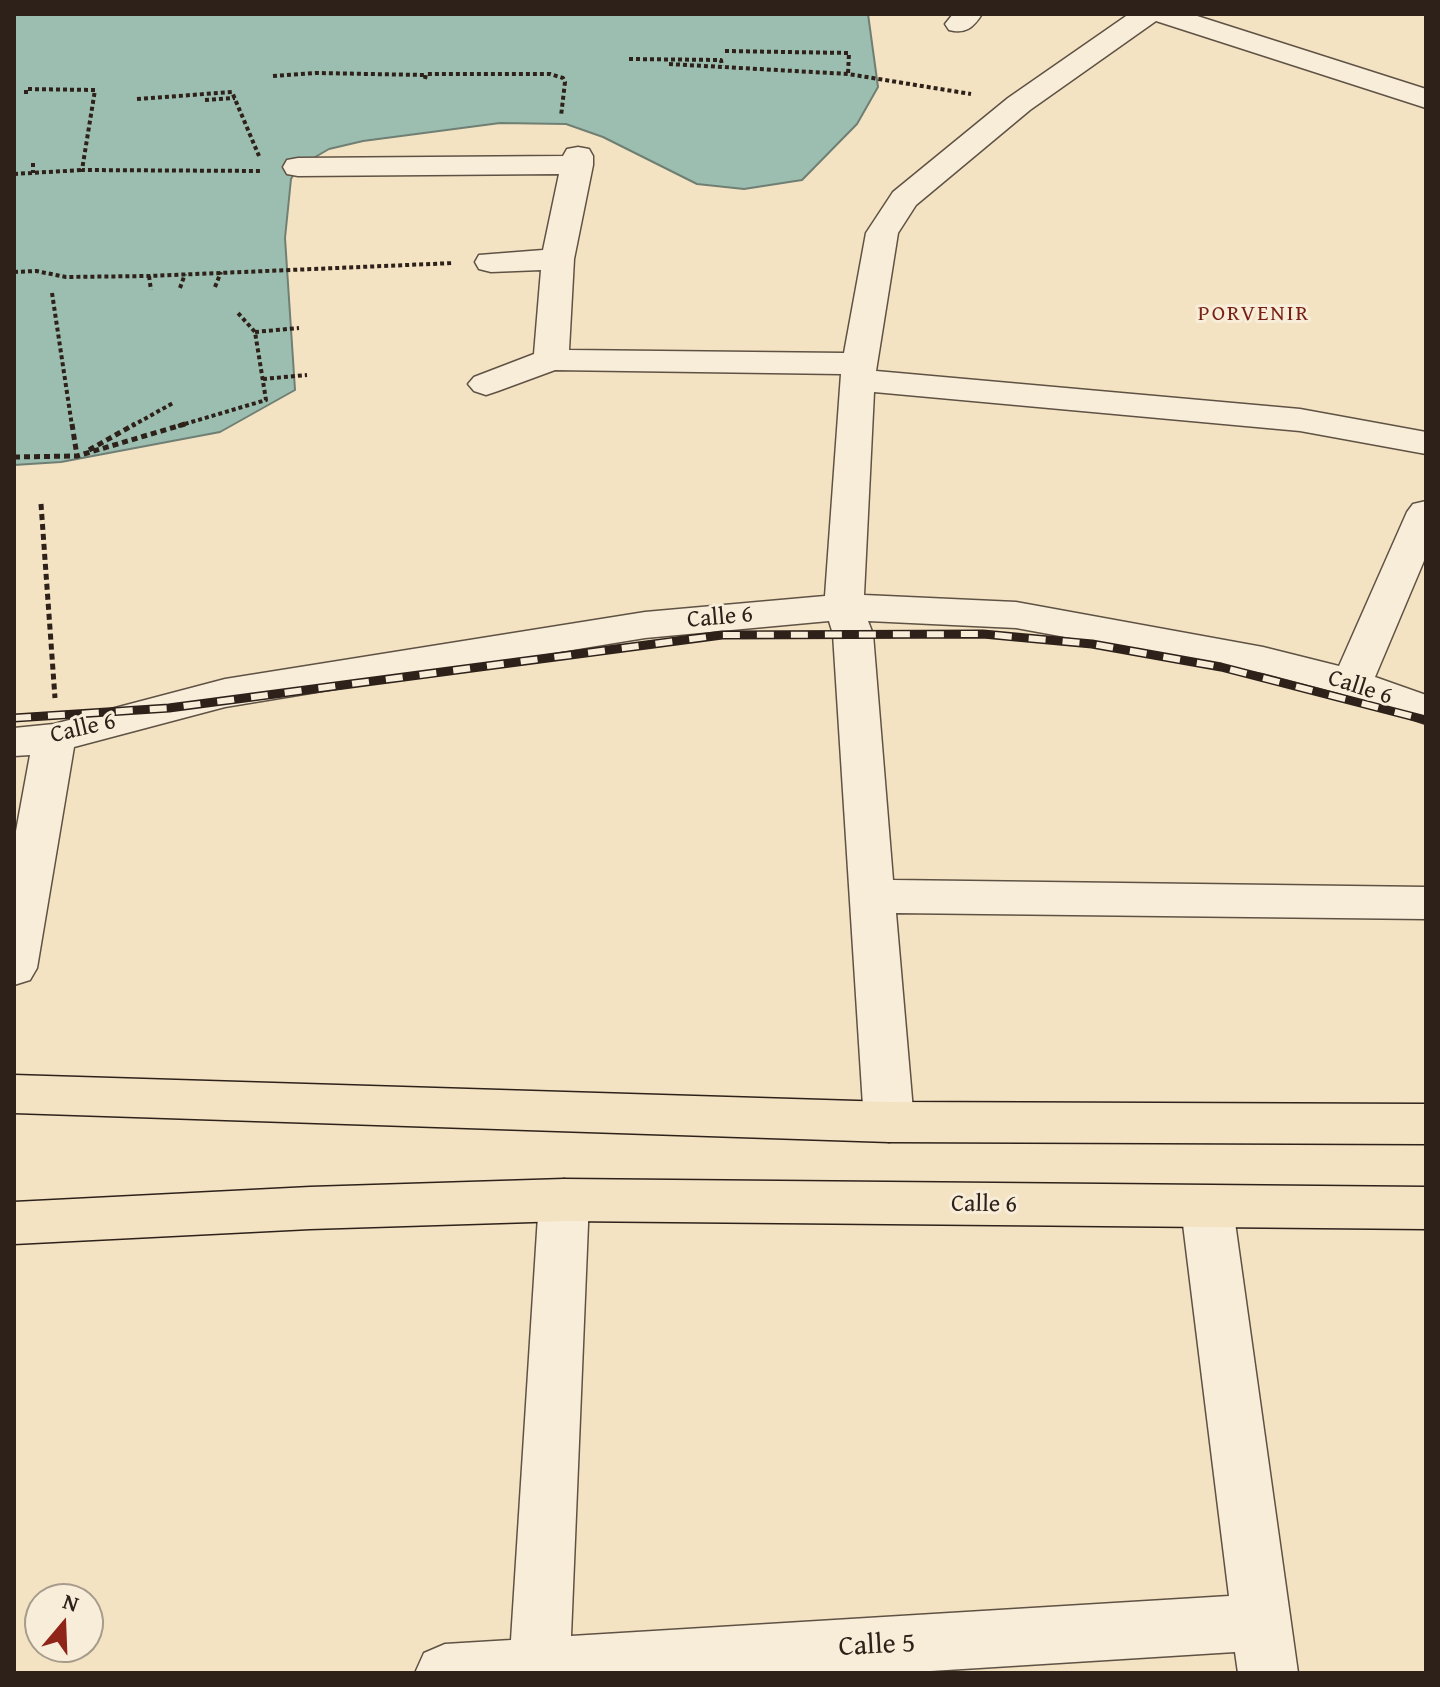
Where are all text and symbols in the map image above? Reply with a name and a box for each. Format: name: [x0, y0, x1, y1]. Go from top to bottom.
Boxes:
district label: PORVENIR: [1198, 301, 1310, 327]
street label: Calle 6: [686, 601, 754, 635]
street label: Calle 6: [1324, 664, 1396, 712]
street label: Calle 6: [48, 708, 118, 750]
street label: Calle 6: [951, 1190, 1017, 1220]
north arrow: [24, 1583, 104, 1663]
text: N: [59, 1585, 83, 1620]
street label: Calle 5: [838, 1627, 916, 1665]

